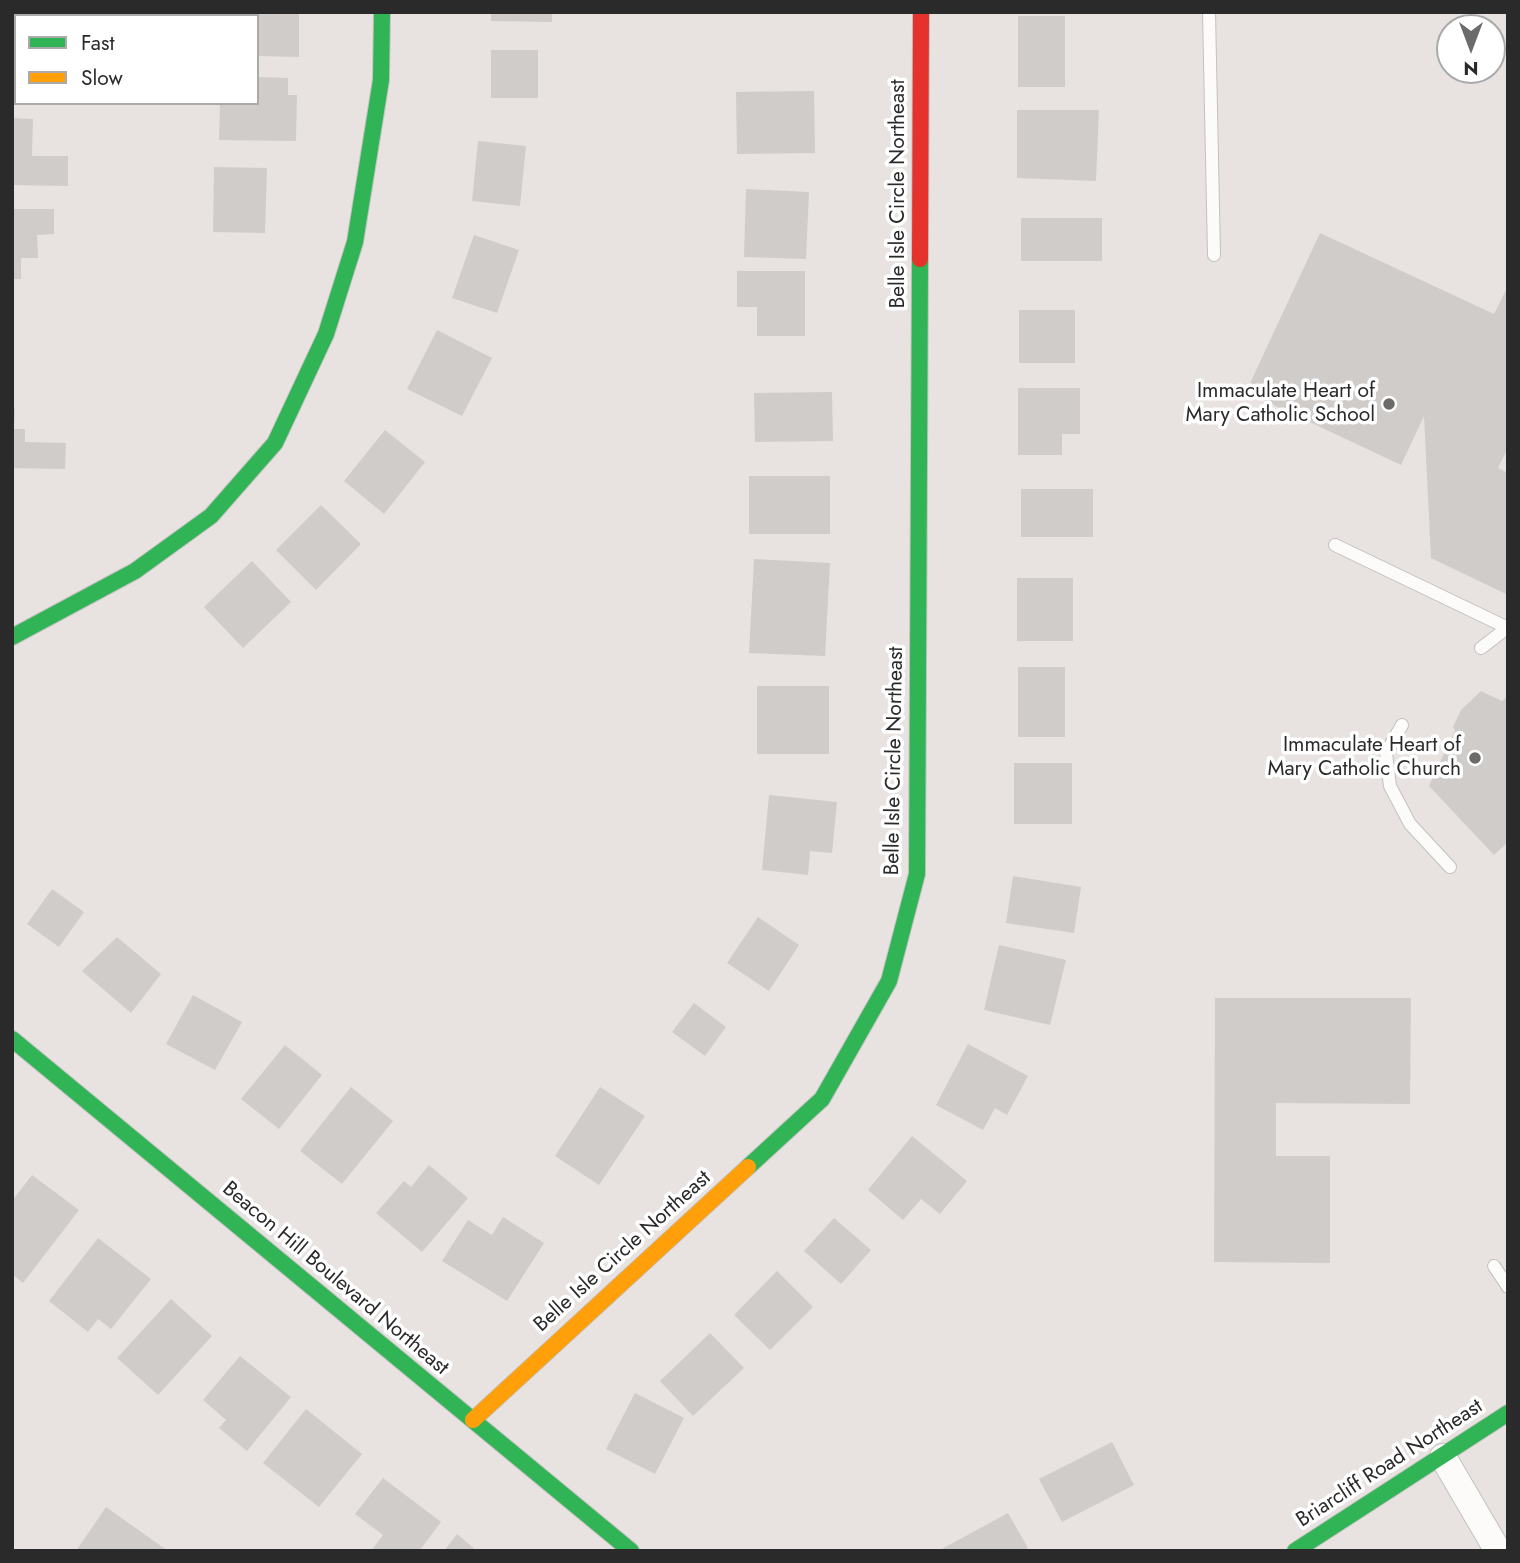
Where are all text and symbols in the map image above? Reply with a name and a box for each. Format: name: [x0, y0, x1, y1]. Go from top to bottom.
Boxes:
legend: [14, 14, 259, 105]
north arrow: [1436, 14, 1506, 84]
text: Fast: [81, 28, 114, 58]
text: N: [1463, 55, 1479, 82]
text: Slow: [81, 63, 123, 93]
street label: Belle Isle Circle Northeast: [886, 79, 912, 309]
place label: Immaculate Heart of Mary Catholic School: [1186, 379, 1375, 429]
marker: Immaculate Heart of Mary Catholic School: [1381, 396, 1397, 412]
street label: Belle Isle Circle Northeast: [880, 646, 910, 876]
place label: Immaculate Heart of Mary Catholic Church: [1267, 733, 1461, 783]
marker: Immaculate Heart of Mary Catholic Church: [1467, 750, 1483, 766]
street label: Belle Isle Circle Northeast: [529, 1166, 717, 1338]
street label: Beacon Hill Boulevard Northeast: [217, 1177, 453, 1381]
street label: Briarcliff Road Northeast: [1292, 1394, 1488, 1534]

